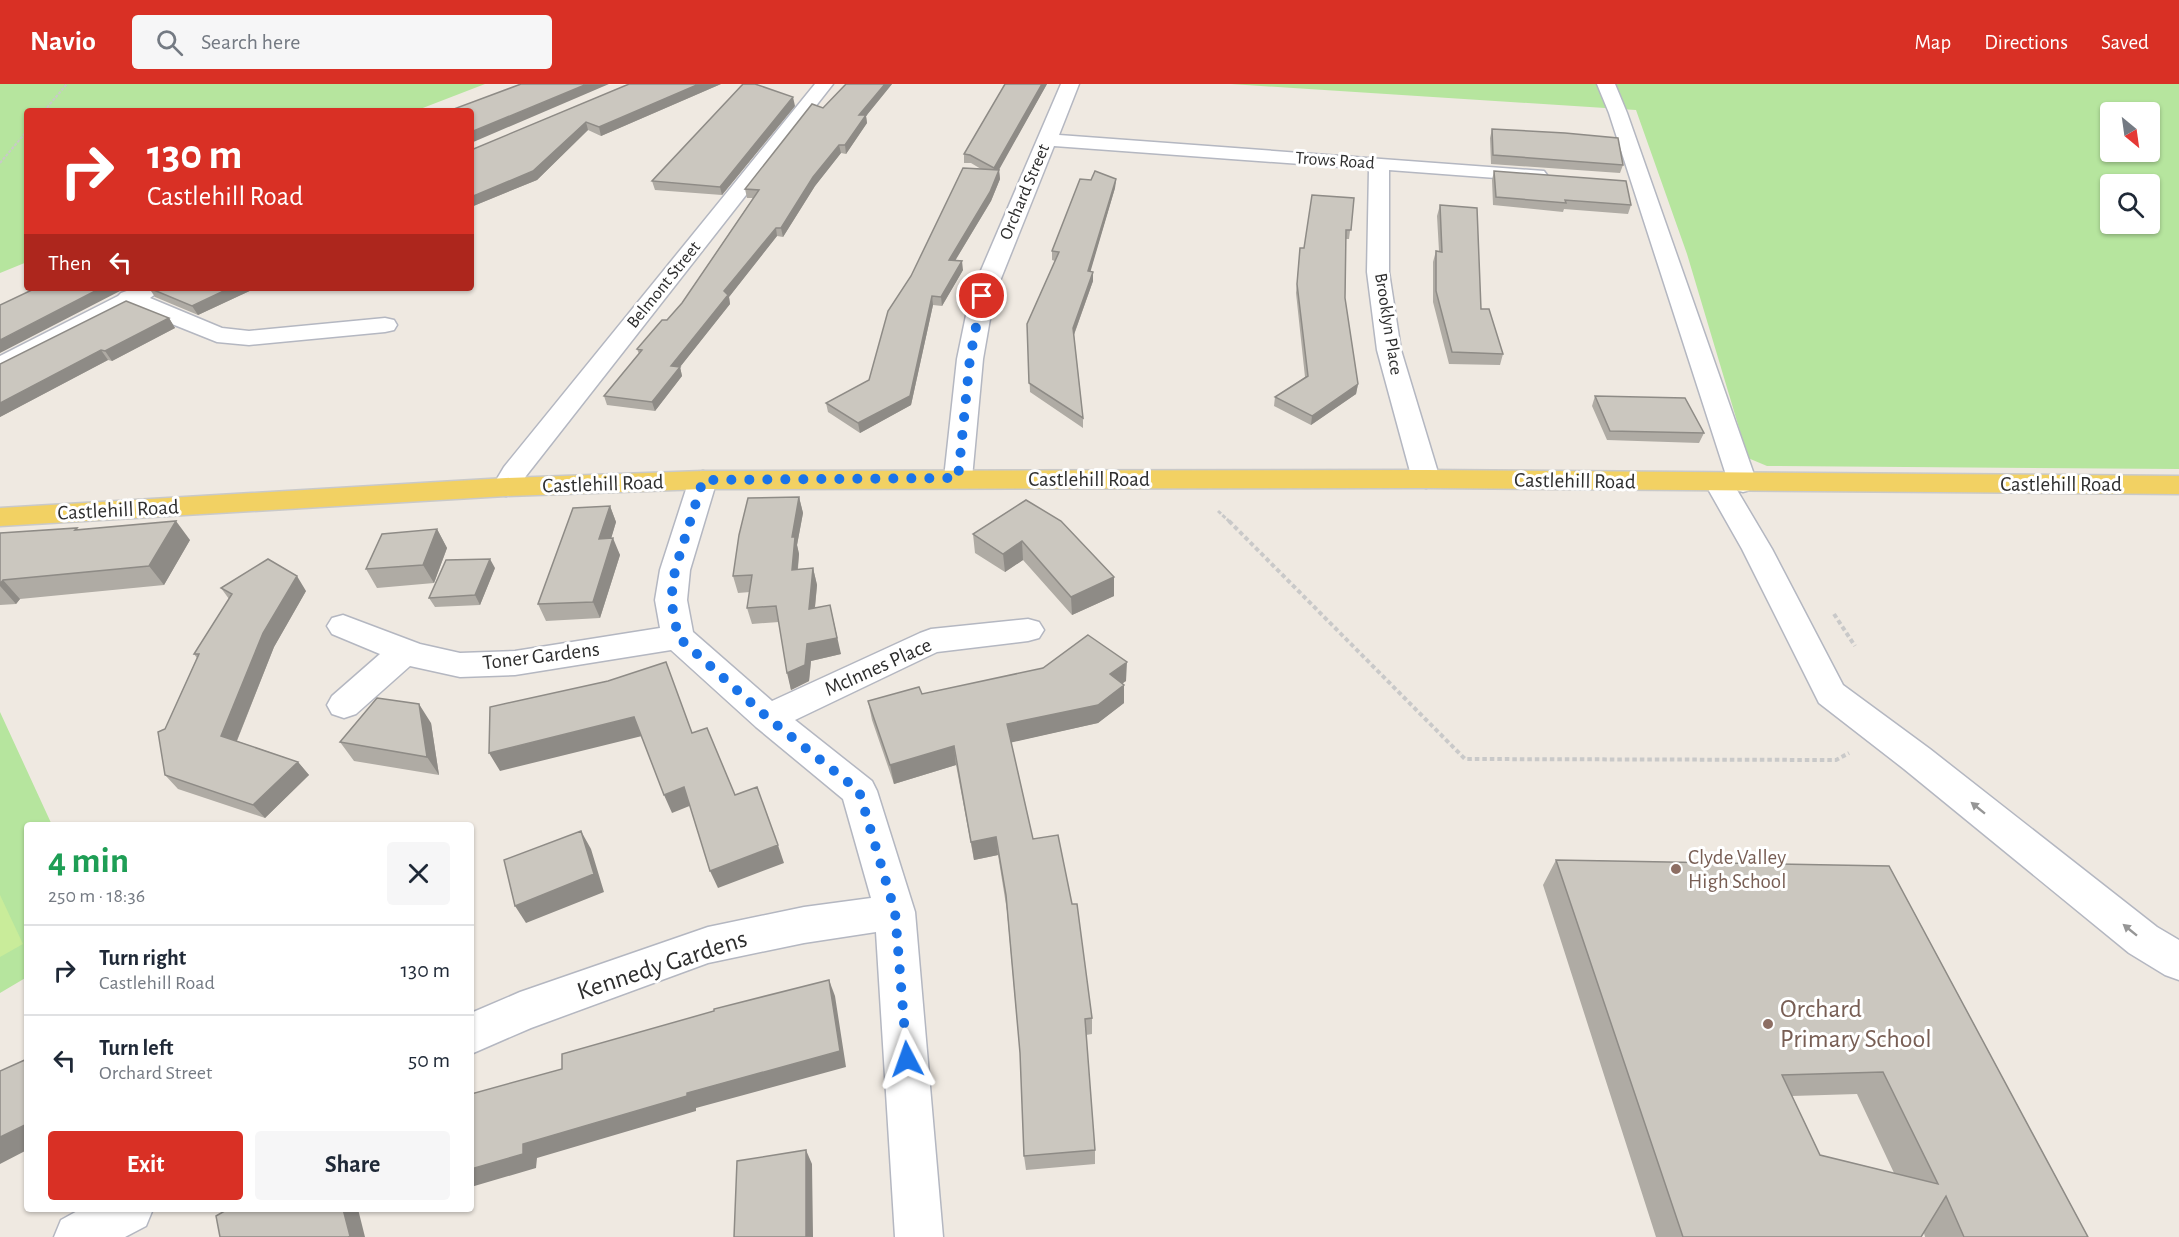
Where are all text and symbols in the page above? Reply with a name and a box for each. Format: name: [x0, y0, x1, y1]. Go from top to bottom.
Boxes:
search box: [132, 15, 552, 69]
icon: search: [153, 26, 186, 59]
text: Navio: [30, 28, 96, 56]
text: Search here: [201, 31, 300, 53]
text: Map: [1915, 32, 1951, 53]
text: Directions: [1984, 32, 2068, 53]
text: Saved: [2101, 32, 2149, 53]
north arrow: [2100, 102, 2160, 162]
map controls: [2100, 102, 2160, 234]
icon: right: [48, 132, 126, 210]
text: 130 m: [147, 134, 242, 176]
street label: Orchard Street: [997, 141, 1053, 243]
street label: Trows Road: [1295, 149, 1375, 173]
button: search: [2100, 174, 2160, 234]
text: Castlehill Road: [147, 183, 303, 210]
street label: Belmont Street: [624, 238, 704, 332]
icon: left: [104, 246, 137, 279]
text: Then: [48, 252, 92, 274]
pin: [956, 270, 1007, 321]
street label: Brooklyn Place: [1371, 272, 1405, 376]
icon: arrive: [965, 279, 998, 312]
street label: Castlehill Road: [1028, 469, 1150, 490]
street label: Castlehill Road: [1514, 469, 1636, 493]
street label: Castlehill Road: [542, 471, 664, 497]
street label: Castlehill Road: [2000, 474, 2122, 495]
street label: Castlehill Road: [57, 496, 179, 524]
street label: McInnes Place: [821, 634, 935, 700]
street label: Toner Gardens: [481, 638, 601, 674]
one-way arrow: [1970, 801, 1986, 814]
button: close: [387, 842, 450, 905]
text: 4 min: [48, 843, 129, 879]
place label: Clyde Valley High School: [1688, 847, 1786, 892]
marker: Clyde Valley High School: [1669, 862, 1683, 876]
text: 250 m · 18:36: [48, 886, 145, 906]
one-way arrow: [2123, 924, 2138, 937]
street label: Kennedy Gardens: [574, 925, 750, 1005]
text: Turn right: [99, 947, 186, 969]
icon: right: [48, 954, 81, 987]
text: 130 m: [401, 959, 450, 981]
text: Castlehill Road: [99, 973, 215, 993]
place label: Orchard Primary School: [1780, 996, 1932, 1052]
marker: Orchard Primary School: [1761, 1017, 1775, 1031]
position arrow: [875, 1027, 939, 1091]
text: Turn left: [99, 1037, 173, 1059]
icon: left: [48, 1044, 81, 1077]
text: 50 m: [408, 1049, 450, 1071]
text: Orchard Street: [99, 1063, 212, 1083]
button: Exit: [48, 1131, 243, 1200]
button: Share: [255, 1131, 450, 1200]

